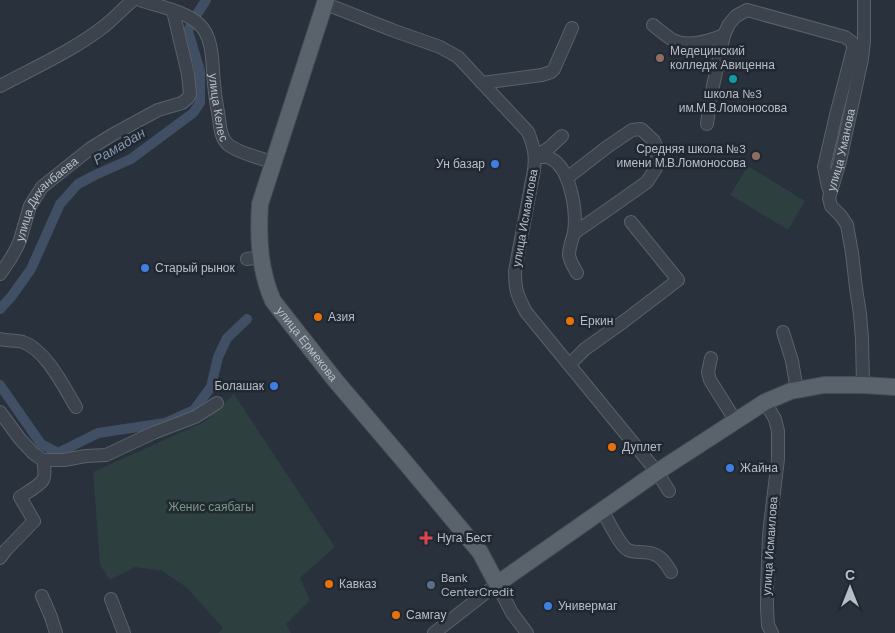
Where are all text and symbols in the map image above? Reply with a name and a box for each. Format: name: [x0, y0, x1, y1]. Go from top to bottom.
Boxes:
place label: Медецинский колледж Авиценна: [670, 43, 775, 73]
marker: Медецинский колледж Авиценна: [654, 52, 666, 64]
street label: улица Келес: [205, 73, 232, 144]
marker: школа №3 им.М.В.Ломоносова: [727, 73, 739, 85]
place label: школа №3 им.М.В.Ломоносова: [679, 86, 788, 116]
street label: улица Уманова: [823, 107, 859, 193]
water label: Рамадан: [90, 123, 149, 169]
place label: Средняя школа №3 имени М.В.Ломоносова: [617, 141, 746, 171]
marker: Средняя школа №3 имени М.В.Ломоносова: [750, 150, 762, 162]
street label: улица Диханбаева: [12, 153, 82, 243]
place label: Ун базар: [436, 156, 485, 172]
marker: Ун базар: [489, 158, 501, 170]
street label: улица Исмаилова: [509, 167, 542, 268]
place label: Старый рынок: [155, 260, 235, 276]
marker: Старый рынок: [139, 262, 151, 274]
street label: улица Ермекова: [272, 303, 341, 385]
place label: Азия: [328, 309, 355, 325]
marker: Азия: [312, 311, 324, 323]
place label: Еркин: [580, 313, 613, 329]
marker: Еркин: [564, 315, 576, 327]
place label: Болашак: [214, 378, 265, 394]
marker: Болашак: [268, 380, 280, 392]
place label: Дуплет: [622, 439, 662, 455]
marker: Дуплет: [606, 441, 618, 453]
place label: Жайна: [740, 460, 778, 476]
marker: Жайна: [724, 462, 736, 474]
street label: улица Исмаилова: [759, 496, 781, 596]
park label: Женис саябагы: [168, 499, 254, 515]
place label: Нуга Бест: [437, 530, 492, 546]
marker: Нуга Бест: [419, 531, 433, 545]
north arrow: [825, 563, 875, 613]
text: С: [845, 566, 855, 584]
place label: Bank CenterCredit: [441, 570, 514, 600]
place label: Кавказ: [339, 576, 377, 592]
marker: Кавказ: [323, 578, 335, 590]
marker: Bank CenterCredit: [425, 579, 437, 591]
place label: Универмаг: [558, 598, 618, 614]
marker: Универмаг: [542, 600, 554, 612]
place label: Самгау: [406, 607, 446, 623]
marker: Самгау: [390, 609, 402, 621]

